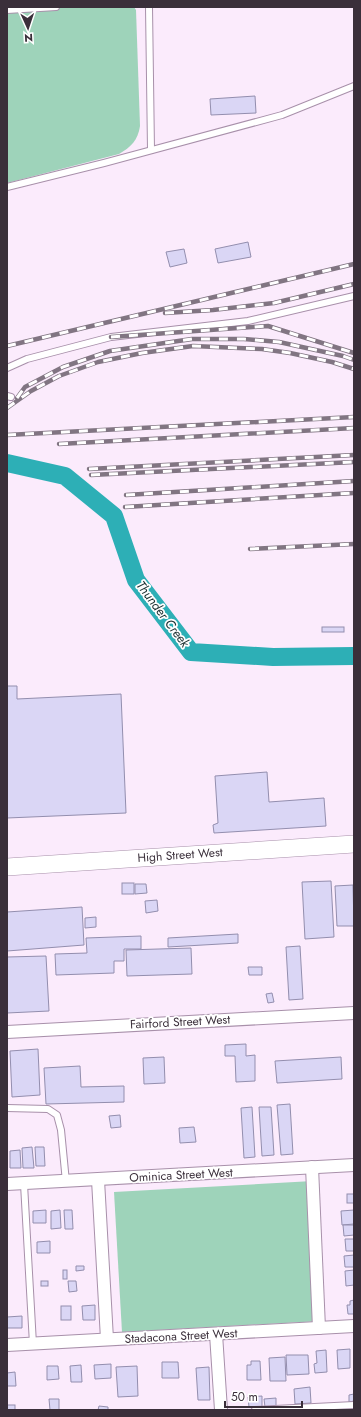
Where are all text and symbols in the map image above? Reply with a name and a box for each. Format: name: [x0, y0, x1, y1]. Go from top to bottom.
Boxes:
north arrow: [8, 8, 48, 48]
text: N: [24, 30, 33, 46]
water label: Thunder Creek: [132, 577, 195, 652]
street label: High Street West: [137, 843, 223, 867]
street label: Fairford Street West: [129, 1010, 231, 1034]
street label: Ominica Street West: [129, 1163, 233, 1187]
street label: Stadacona Street West: [124, 1324, 238, 1348]
scale bar: [225, 1383, 302, 1409]
text: 50 m: [231, 1388, 258, 1406]

